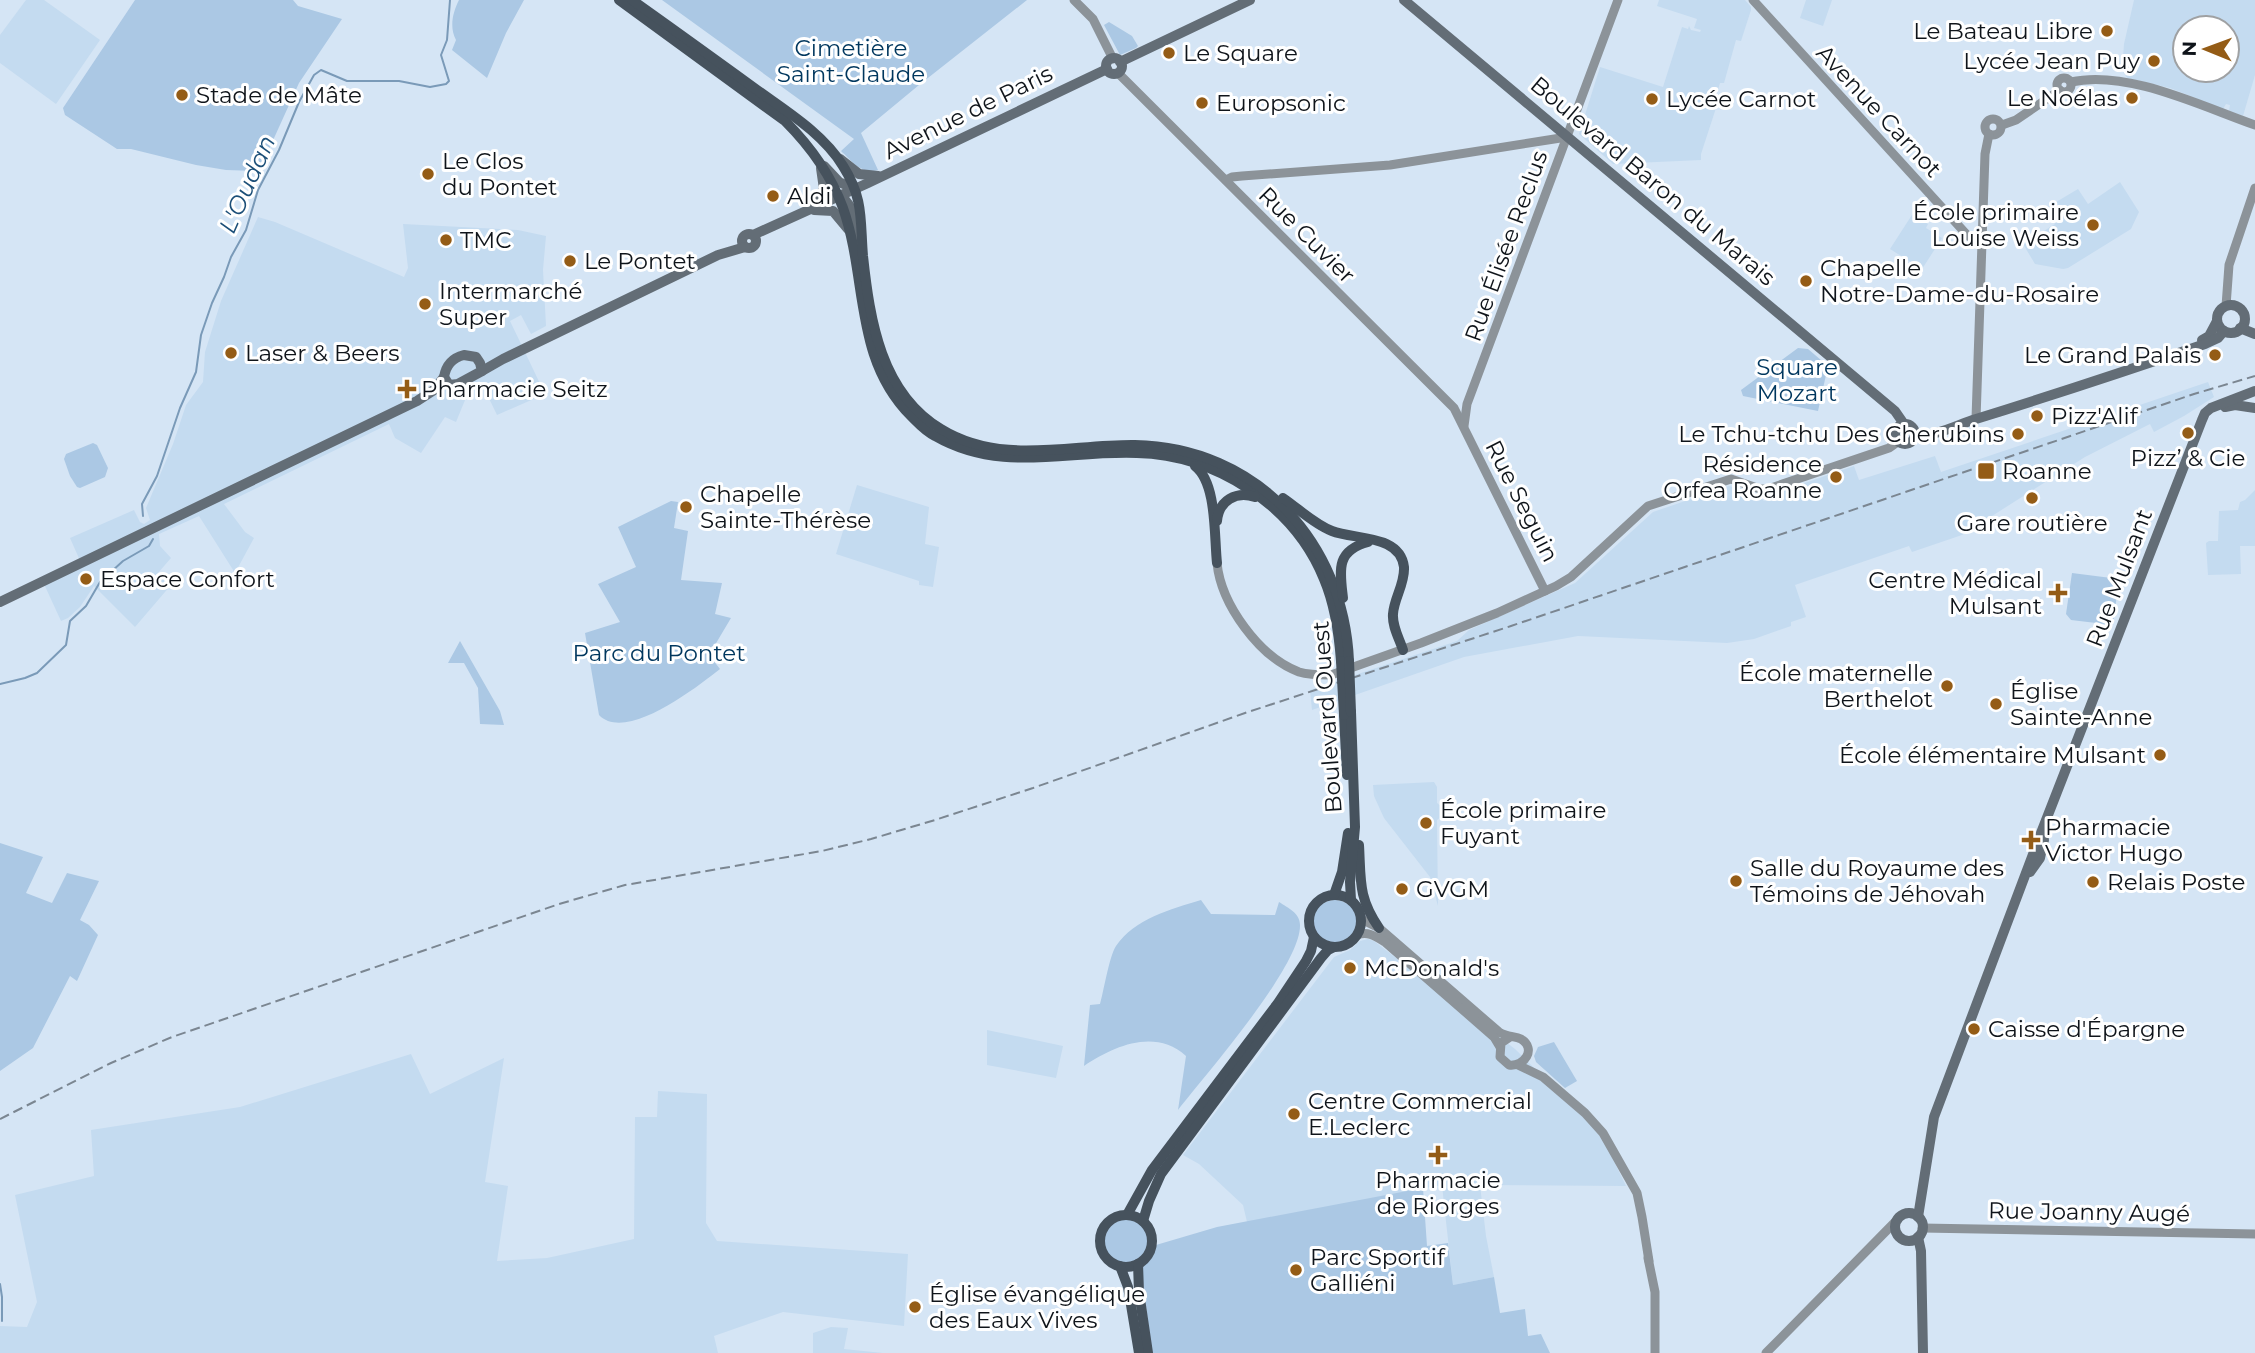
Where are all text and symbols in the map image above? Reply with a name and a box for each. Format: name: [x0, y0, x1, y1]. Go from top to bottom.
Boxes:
north arrow: [2171, 14, 2241, 84]
place label: Le Bateau Libre: [1913, 17, 2093, 45]
marker: Le Bateau Libre: [2099, 23, 2115, 39]
park label: Cimetière Saint-Claude: [777, 34, 925, 88]
place label: Le Square: [1183, 39, 1298, 67]
street label: Avenue Carnot: [1810, 39, 1948, 183]
text: N: [2178, 41, 2201, 57]
marker: Le Square: [1161, 45, 1177, 61]
place label: Lycée Jean Puy: [1963, 47, 2141, 75]
marker: Lycée Jean Puy: [2146, 53, 2162, 69]
street label: Avenue de Paris: [879, 59, 1057, 165]
street label: Boulevard Baron du Marais: [1525, 70, 1781, 292]
place label: Stade de Mâte: [196, 81, 362, 109]
place label: Le Noélas: [2007, 84, 2118, 112]
place label: Lycée Carnot: [1666, 85, 1816, 113]
marker: Stade de Mâte: [174, 87, 190, 103]
place label: Europsonic: [1216, 89, 1346, 117]
marker: Le Noélas: [2124, 90, 2140, 106]
marker: Lycée Carnot: [1644, 91, 1660, 107]
marker: Europsonic: [1194, 95, 1210, 111]
water label: L'Oudan: [213, 131, 281, 237]
place label: Le Clos du Pontet: [442, 147, 557, 201]
street label: Rue Élisée Reclus: [1458, 147, 1554, 345]
marker: Le Clos du Pontet: [420, 166, 436, 182]
street label: Rue Cuvier: [1253, 181, 1361, 289]
place label: Aldi: [787, 182, 831, 210]
marker: Aldi: [765, 188, 781, 204]
place label: École primaire Louise Weiss: [1913, 198, 2079, 252]
marker: École primaire Louise Weiss: [2085, 217, 2101, 233]
place label: TMC: [460, 226, 511, 254]
marker: TMC: [438, 232, 454, 248]
place label: Le Pontet: [584, 247, 696, 275]
marker: Le Pontet: [562, 253, 578, 269]
place label: Chapelle Notre-Dame-du-Rosaire: [1820, 254, 2099, 308]
marker: Chapelle Notre-Dame-du-Rosaire: [1798, 273, 1814, 289]
place label: Intermarché Super: [439, 277, 582, 331]
marker: Intermarché Super: [417, 296, 433, 312]
place label: Laser & Beers: [245, 339, 399, 367]
place label: Le Grand Palais: [2024, 341, 2201, 369]
marker: Laser & Beers: [223, 345, 239, 361]
marker: Le Grand Palais: [2207, 347, 2223, 363]
park label: Square Mozart: [1756, 353, 1838, 407]
place label: Pharmacie Seitz: [421, 375, 608, 403]
marker: Pharmacie Seitz: [399, 381, 415, 397]
place label: Pizz'Alif: [2051, 402, 2139, 430]
marker: Pizz'Alif: [2029, 408, 2045, 424]
place label: Le Tchu-tchu Des Cherubins: [1678, 420, 2004, 448]
marker: Pizz’ & Cie: [2180, 425, 2196, 441]
marker: Le Tchu-tchu Des Cherubins: [2010, 426, 2026, 442]
street label: Rue Seguin: [1479, 435, 1565, 567]
place label: Pizz’ & Cie: [2131, 444, 2245, 472]
place label: Résidence Orfea Roanne: [1663, 450, 1822, 504]
place label: Roanne: [2002, 457, 2092, 485]
marker: Roanne: [1976, 461, 1996, 481]
marker: Résidence Orfea Roanne: [1828, 469, 1844, 485]
place label: Chapelle Sainte-Thérèse: [700, 480, 871, 534]
marker: Gare routière: [2024, 490, 2040, 506]
marker: Chapelle Sainte-Thérèse: [678, 499, 694, 515]
street label: Rue Mulsant: [2080, 505, 2158, 651]
place label: Gare routière: [1956, 509, 2108, 537]
place label: Espace Confort: [100, 565, 275, 593]
place label: Centre Médical Mulsant: [1868, 566, 2042, 620]
marker: Espace Confort: [78, 571, 94, 587]
marker: Centre Médical Mulsant: [2048, 583, 2068, 603]
street label: Boulevard Ouest: [1306, 620, 1348, 814]
park label: Parc du Pontet: [572, 639, 746, 667]
place label: École maternelle Berthelot: [1739, 659, 1933, 713]
place label: Église Sainte-Anne: [2010, 677, 2152, 731]
marker: École maternelle Berthelot: [1939, 678, 1955, 694]
marker: Église Sainte-Anne: [1988, 696, 2004, 712]
place label: École élémentaire Mulsant: [1839, 741, 2146, 769]
marker: École élémentaire Mulsant: [2152, 747, 2168, 763]
place label: École primaire Fuyant: [1440, 796, 1606, 850]
place label: Pharmacie Victor Hugo: [2045, 813, 2183, 867]
marker: École primaire Fuyant: [1418, 815, 1434, 831]
marker: Pharmacie Victor Hugo: [2023, 832, 2039, 848]
place label: Salle du Royaume des Témoins de Jéhovah: [1750, 854, 2004, 908]
place label: Relais Poste: [2107, 868, 2245, 896]
marker: Salle du Royaume des Témoins de Jéhovah: [1728, 873, 1744, 889]
marker: Relais Poste: [2085, 874, 2101, 890]
place label: GVGM: [1416, 875, 1489, 903]
marker: GVGM: [1394, 881, 1410, 897]
place label: McDonald's: [1364, 954, 1499, 982]
marker: McDonald's: [1342, 960, 1358, 976]
place label: Caisse d'Épargne: [1988, 1015, 2185, 1043]
marker: Caisse d'Épargne: [1966, 1021, 1982, 1037]
place label: Centre Commercial E.Leclerc: [1308, 1087, 1532, 1141]
marker: Centre Commercial E.Leclerc: [1286, 1106, 1302, 1122]
marker: Pharmacie de Riorges: [1430, 1147, 1446, 1163]
place label: Pharmacie de Riorges: [1375, 1166, 1501, 1220]
street label: Rue Joanny Augé: [1988, 1196, 2190, 1228]
place label: Parc Sportif Galliéni: [1310, 1243, 1446, 1297]
marker: Parc Sportif Galliéni: [1288, 1262, 1304, 1278]
place label: Église évangélique des Eaux Vives: [929, 1280, 1145, 1334]
marker: Église évangélique des Eaux Vives: [907, 1299, 923, 1315]

